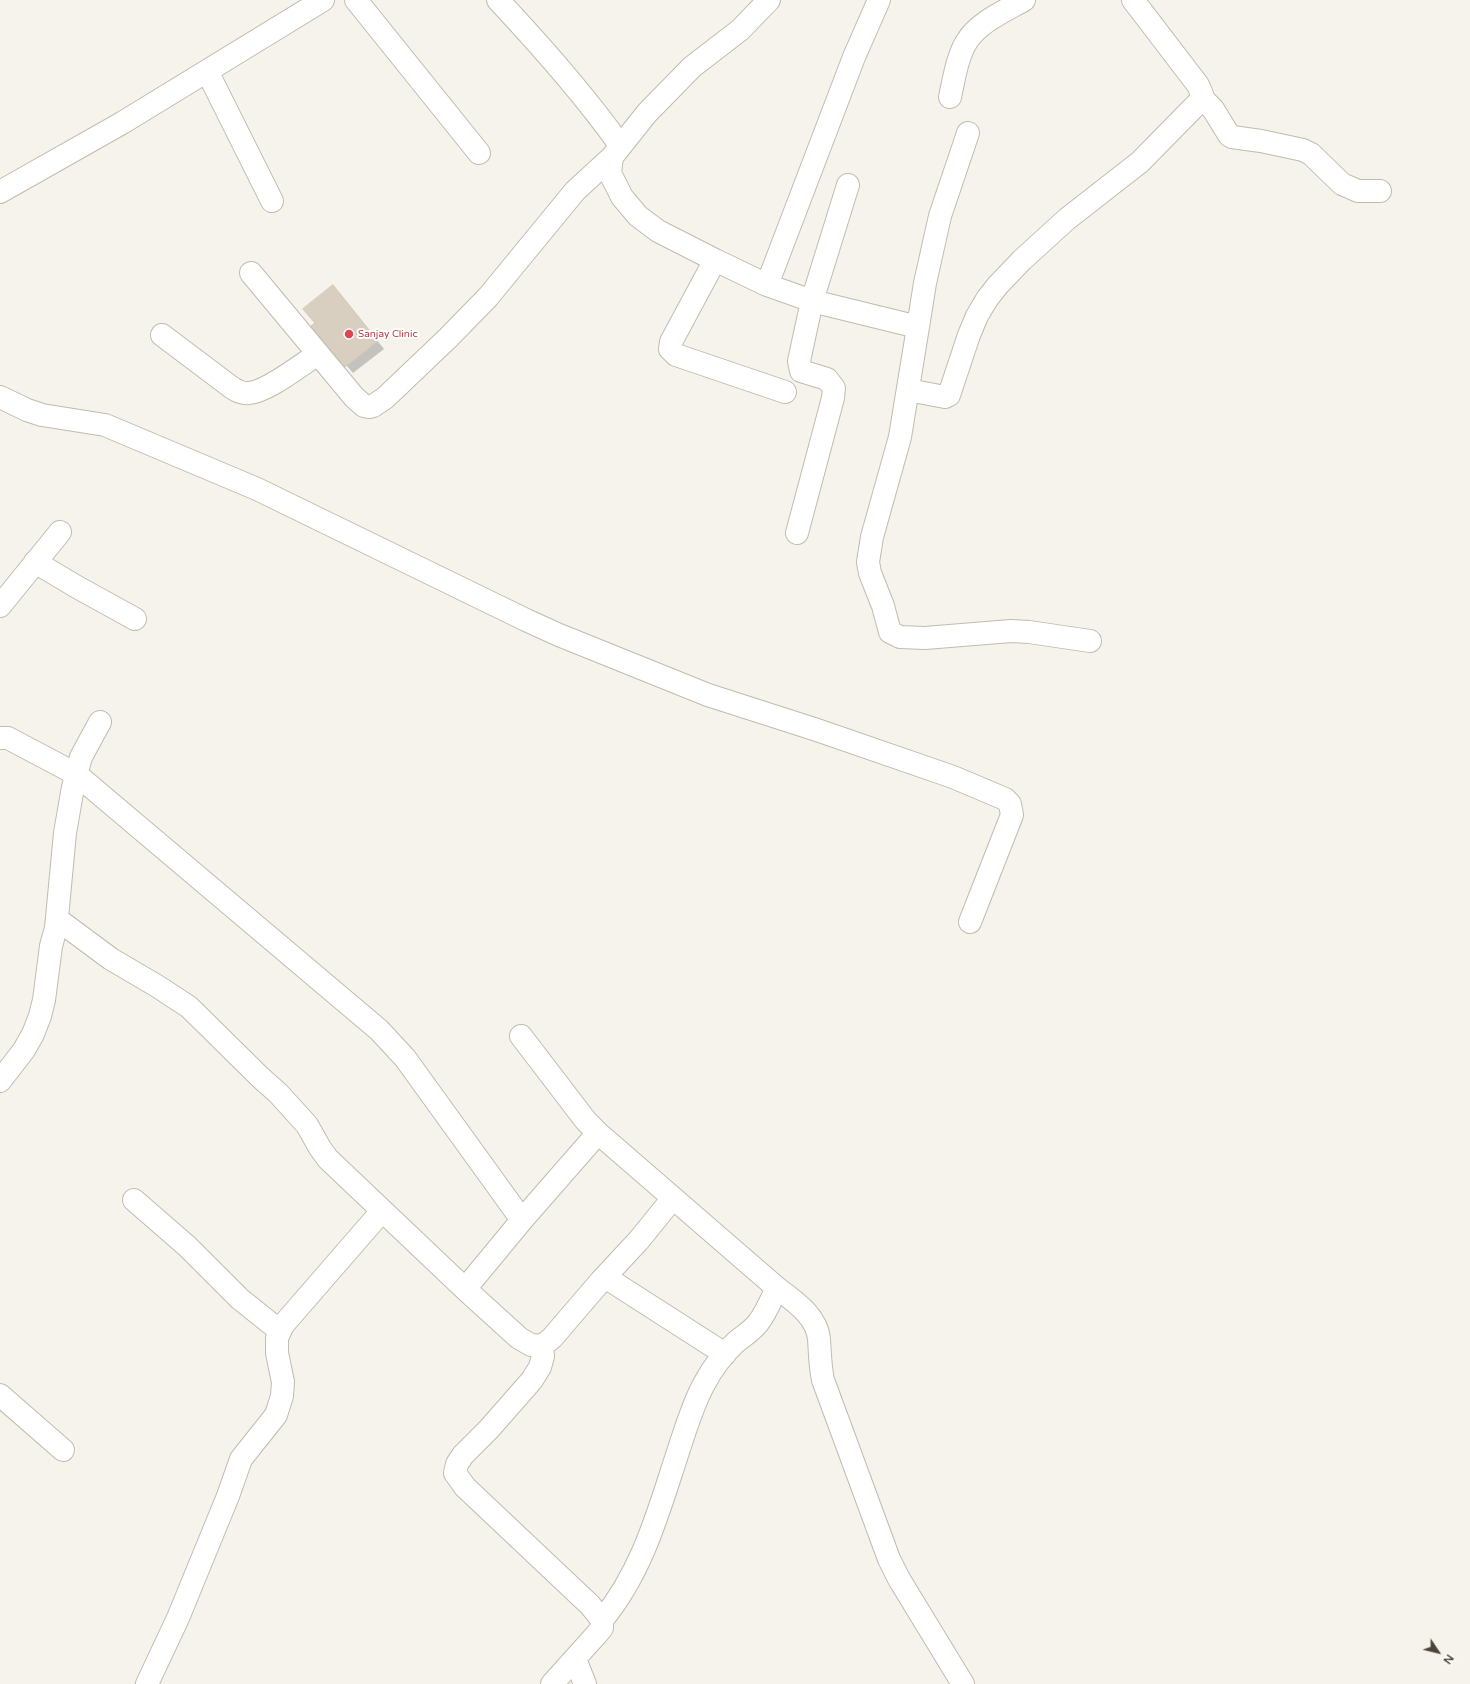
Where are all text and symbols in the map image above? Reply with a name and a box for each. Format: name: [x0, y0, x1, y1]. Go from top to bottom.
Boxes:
marker: Sanjay Clinic: [343, 328, 355, 340]
place label: Sanjay Clinic: [358, 328, 418, 340]
north arrow: [1418, 1632, 1458, 1672]
text: N: [1440, 1652, 1456, 1667]

